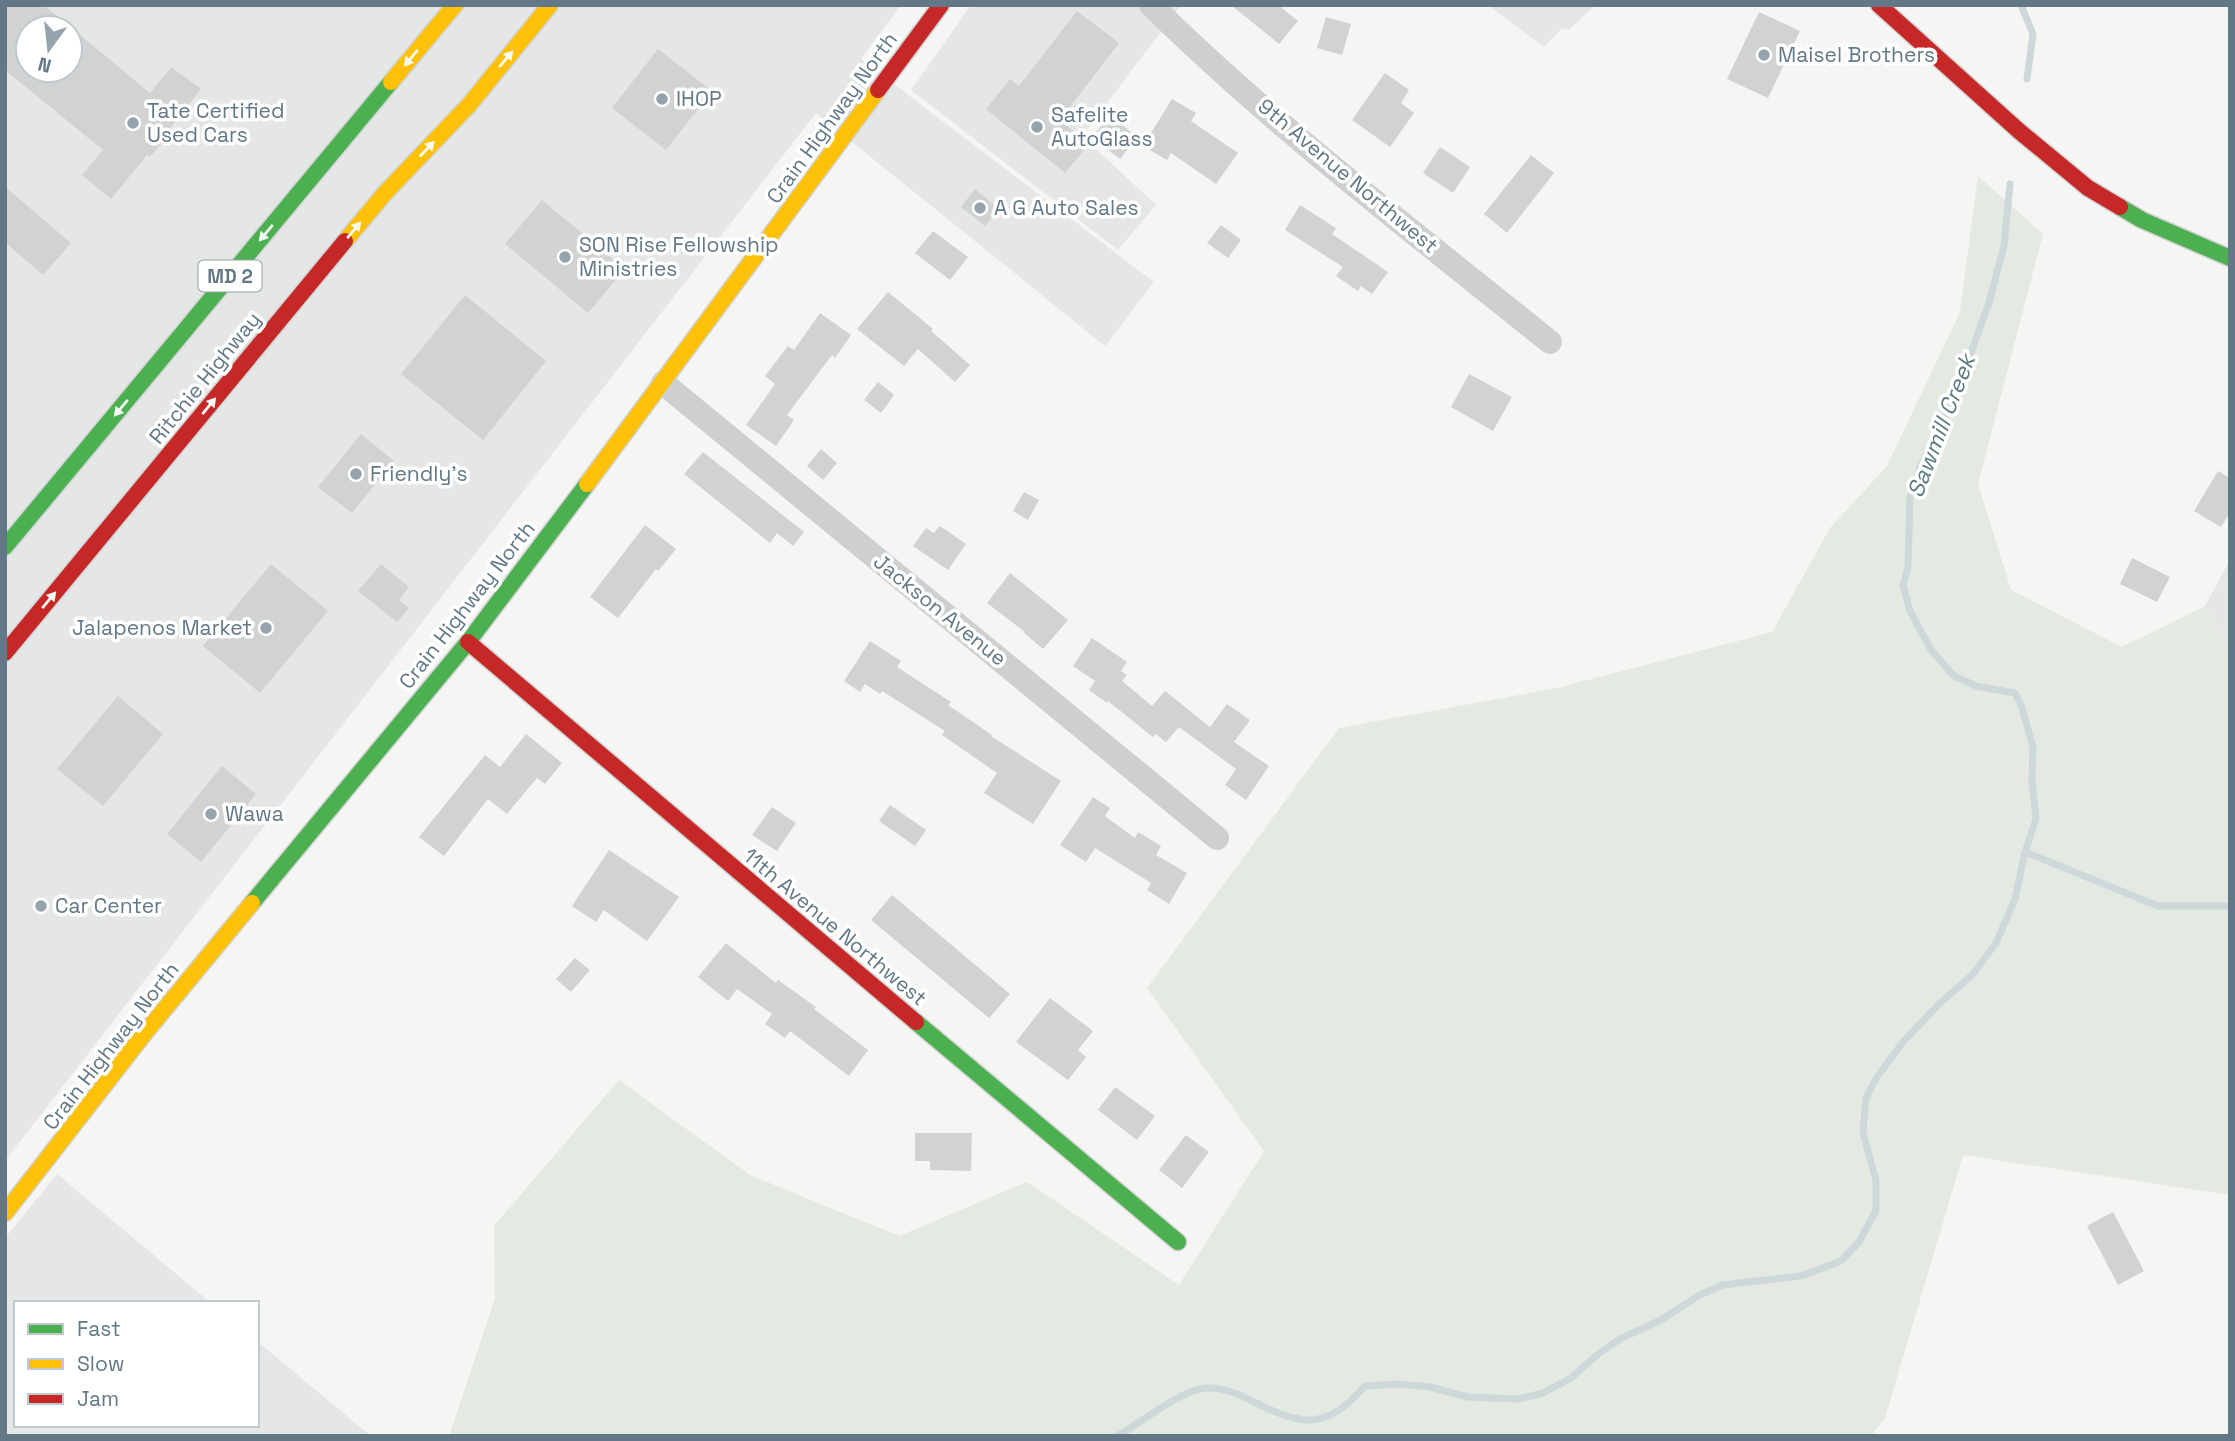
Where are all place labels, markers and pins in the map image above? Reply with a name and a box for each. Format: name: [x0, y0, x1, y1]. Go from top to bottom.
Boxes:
place label: Maisel Brothers: [1778, 41, 1935, 68]
marker: Maisel Brothers: [1756, 47, 1772, 63]
place label: IHOP: [676, 85, 722, 112]
marker: IHOP: [654, 91, 670, 107]
place label: Tate Certified Used Cars: [147, 97, 285, 148]
place label: Safelite AutoGlass: [1051, 101, 1152, 152]
marker: Tate Certified Used Cars: [125, 115, 141, 131]
marker: Safelite AutoGlass: [1029, 119, 1045, 135]
place label: A G Auto Sales: [994, 194, 1139, 221]
marker: A G Auto Sales: [972, 200, 988, 216]
place label: SON Rise Fellowship Ministries: [579, 231, 779, 282]
marker: SON Rise Fellowship Ministries: [557, 249, 573, 265]
place label: Friendly's: [370, 460, 468, 487]
marker: Friendly's: [348, 466, 364, 482]
place label: Jalapenos Market: [72, 614, 252, 641]
marker: Jalapenos Market: [258, 620, 274, 636]
place label: Wawa: [225, 800, 284, 827]
marker: Wawa: [203, 806, 219, 822]
place label: Car Center: [55, 892, 162, 919]
marker: Car Center: [33, 898, 49, 914]

